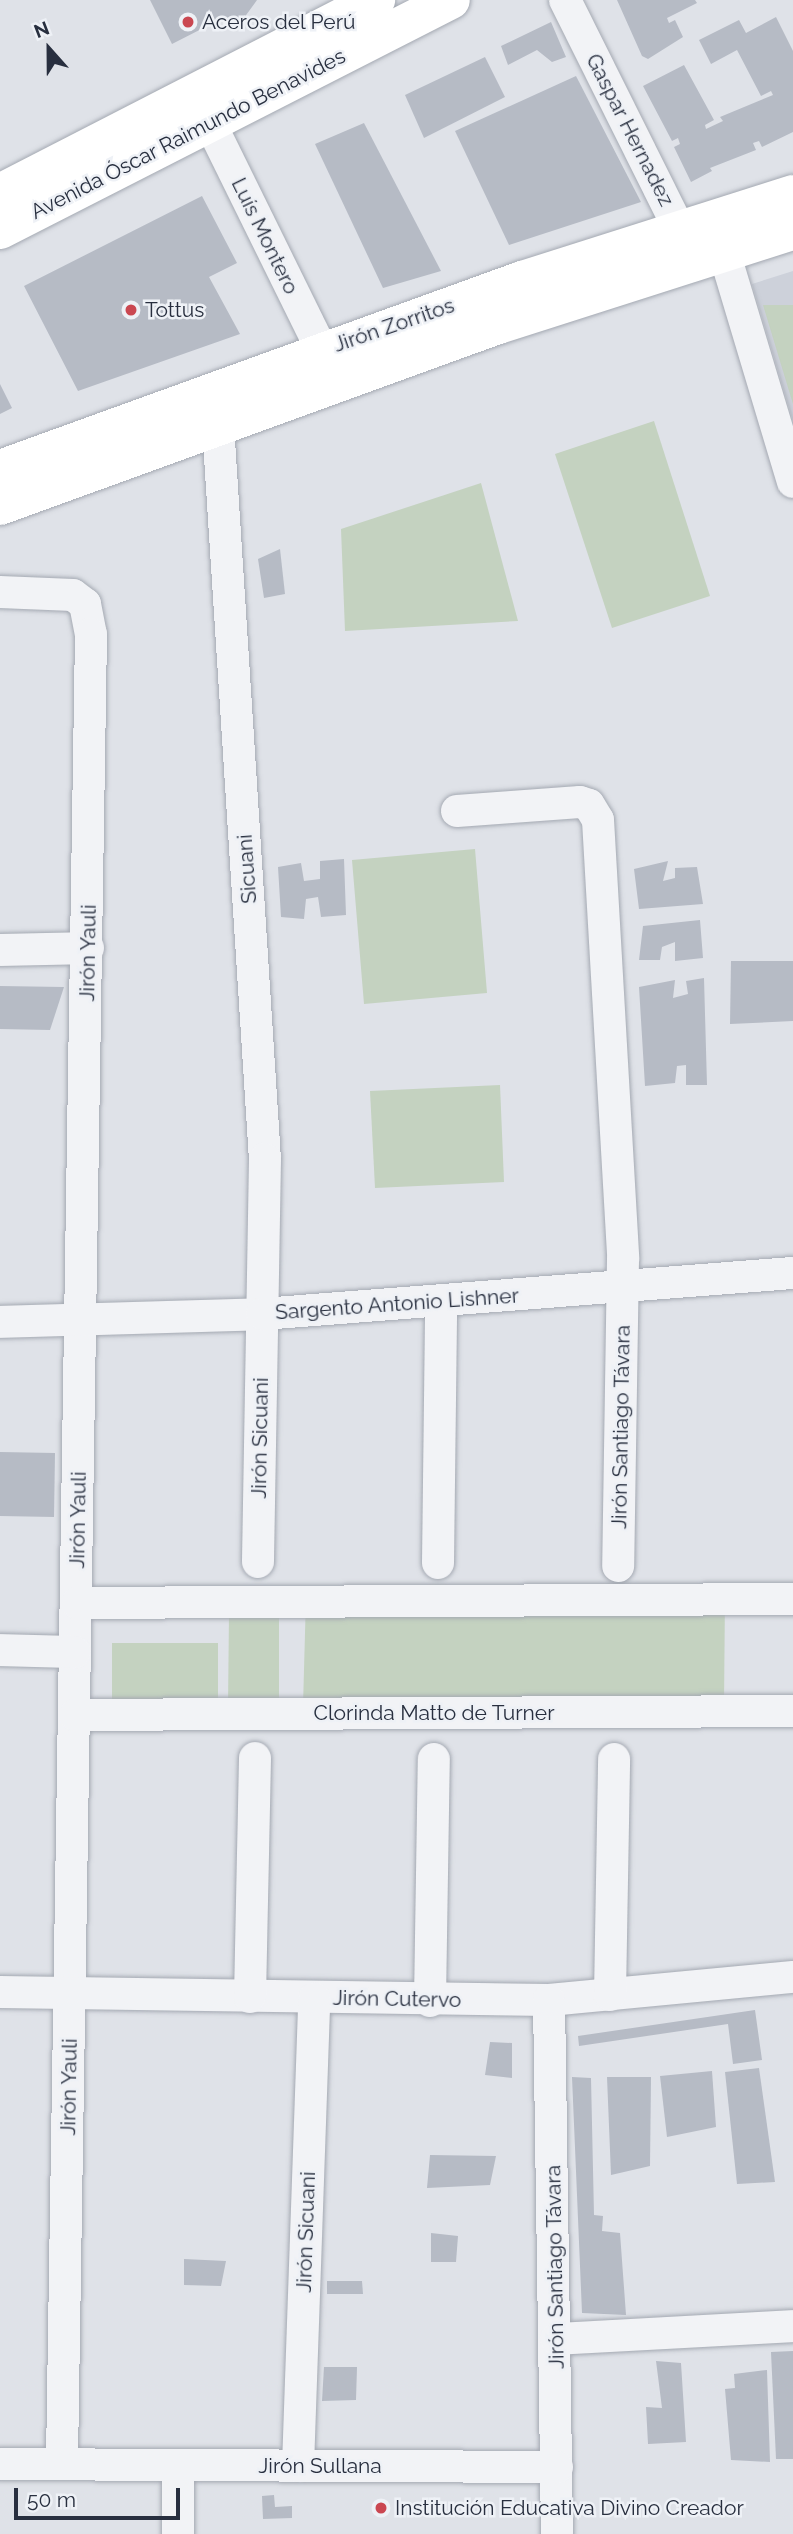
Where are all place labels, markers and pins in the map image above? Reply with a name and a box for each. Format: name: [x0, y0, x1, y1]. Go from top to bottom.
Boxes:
place label: Aceros del Perú: [202, 9, 356, 35]
marker: Aceros del Perú: [180, 14, 196, 30]
place label: Tottus: [145, 297, 204, 323]
marker: Tottus: [123, 302, 139, 318]
place label: Institución Educativa Divino Creador: [395, 2495, 744, 2521]
marker: Institución Educativa Divino Creador: [373, 2500, 389, 2516]

